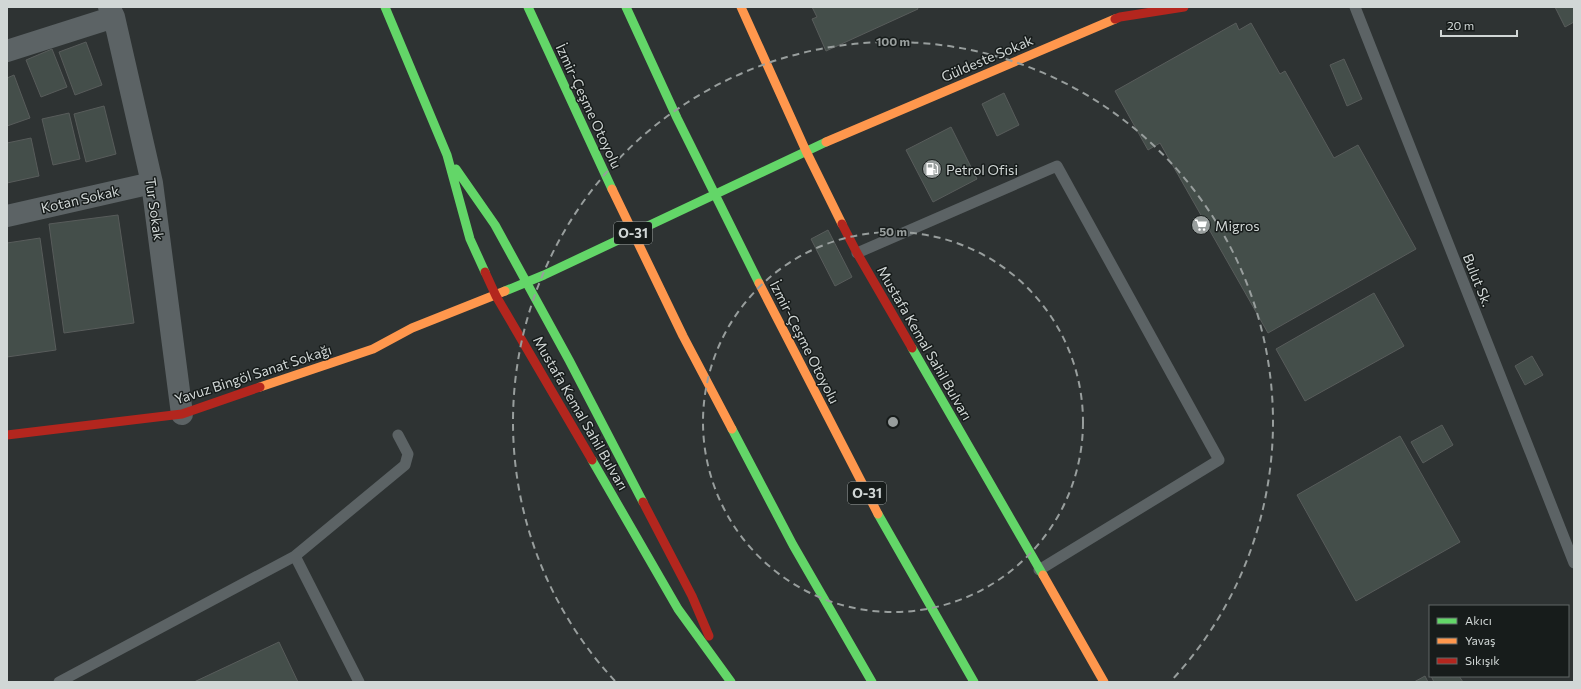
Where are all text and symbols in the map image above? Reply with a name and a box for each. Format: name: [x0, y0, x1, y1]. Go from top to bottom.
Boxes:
scale bar: [1441, 12, 1517, 38]
text: 20 m: [1447, 18, 1474, 32]
street label: Güldeste Sokak: [938, 31, 1036, 85]
text: 100 m: [876, 34, 910, 48]
street label: İzmir-Çeşme Otoyolu: [553, 41, 625, 171]
fuel station icon: Petrol Ofisi: [921, 158, 943, 180]
place label: Petrol Ofisi: [946, 161, 1018, 178]
street label: Tur Sokak: [142, 177, 168, 242]
street label: Kotan Sokak: [39, 182, 121, 216]
supermarket icon: Migros: [1190, 214, 1212, 236]
place label: Migros: [1215, 217, 1260, 234]
road number: O-31: [614, 222, 652, 244]
text: 50 m: [879, 224, 907, 238]
street label: Bulut Sk.: [1460, 251, 1496, 309]
street label: Mustafa Kemal Sahil Bulvarı: [874, 263, 976, 423]
street label: İzmir-Çeşme Otoyolu: [767, 278, 843, 406]
street label: Mustafa Kemal Sahil Bulvarı: [530, 333, 632, 493]
street label: Yavuz Bingöl Sanat Sokağı: [172, 341, 334, 407]
centre of rings: [886, 415, 900, 429]
road number: O-31: [848, 482, 886, 504]
legend: [1429, 605, 1569, 677]
text: Akıcı: [1465, 613, 1492, 627]
text: Yavaş: [1465, 633, 1496, 647]
text: Sıkışık: [1465, 653, 1500, 667]

